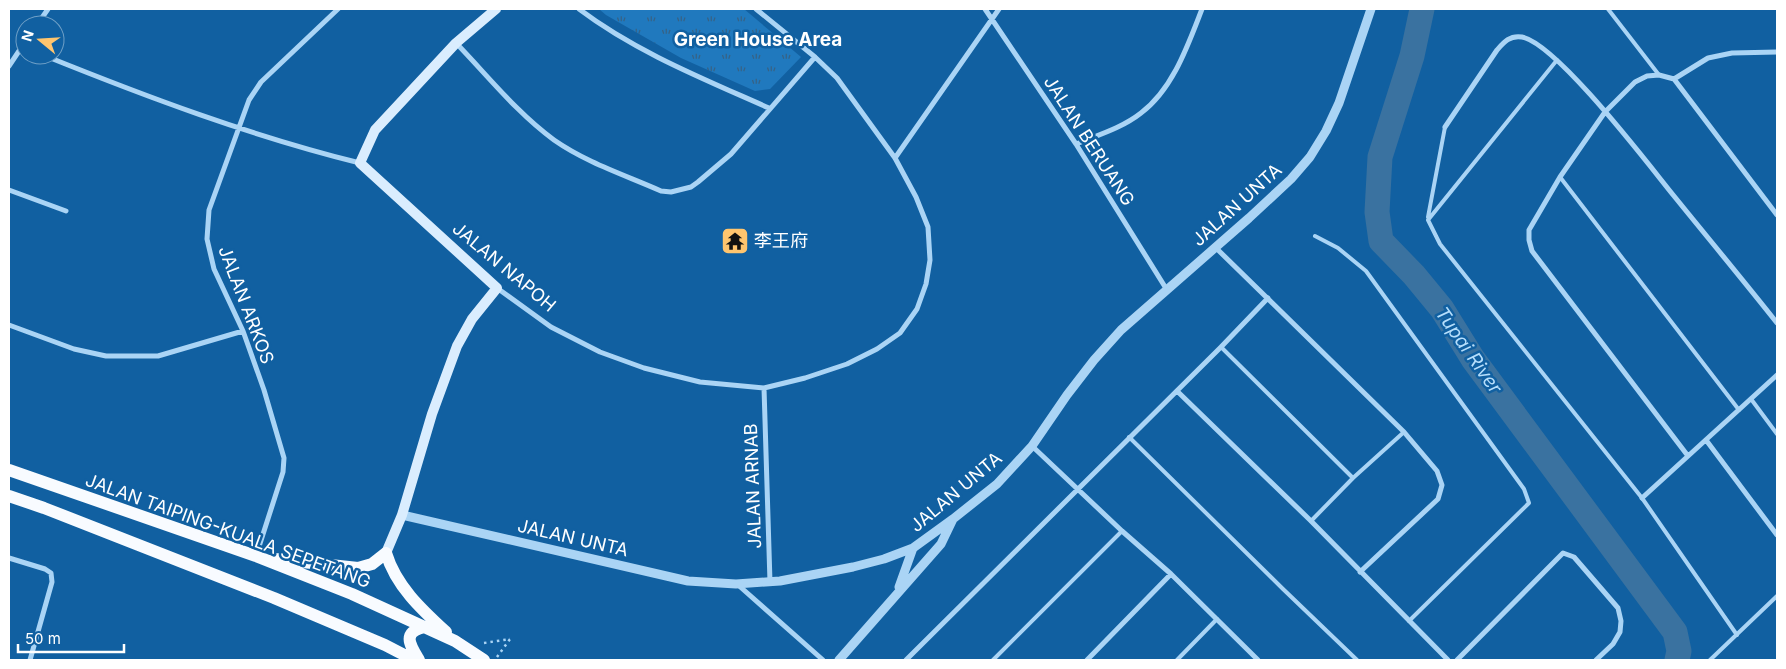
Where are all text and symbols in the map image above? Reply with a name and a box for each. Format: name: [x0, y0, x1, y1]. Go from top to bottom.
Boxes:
north arrow: [15, 15, 65, 65]
text: N: [17, 28, 37, 44]
district label: Green House Area: [674, 28, 842, 51]
street label: JALAN BERUANG: [1040, 72, 1139, 209]
street label: JALAN UNTA: [1188, 159, 1286, 250]
street label: JALAN NAPOH: [448, 217, 560, 316]
temple icon: 李王府: [720, 226, 750, 256]
place label: 李王府: [754, 230, 808, 251]
street label: JALAN ARKOS: [214, 243, 279, 367]
water label: Tupai River: [1430, 302, 1507, 399]
street label: JALAN ARNAB: [740, 423, 765, 549]
street label: JALAN UNTA: [906, 447, 1006, 536]
street label: JALAN TAIPING-KUALA SEPETANG: [83, 469, 374, 592]
street label: JALAN UNTA: [516, 515, 631, 560]
scale bar: [18, 622, 124, 654]
text: 50 m: [25, 629, 61, 648]

